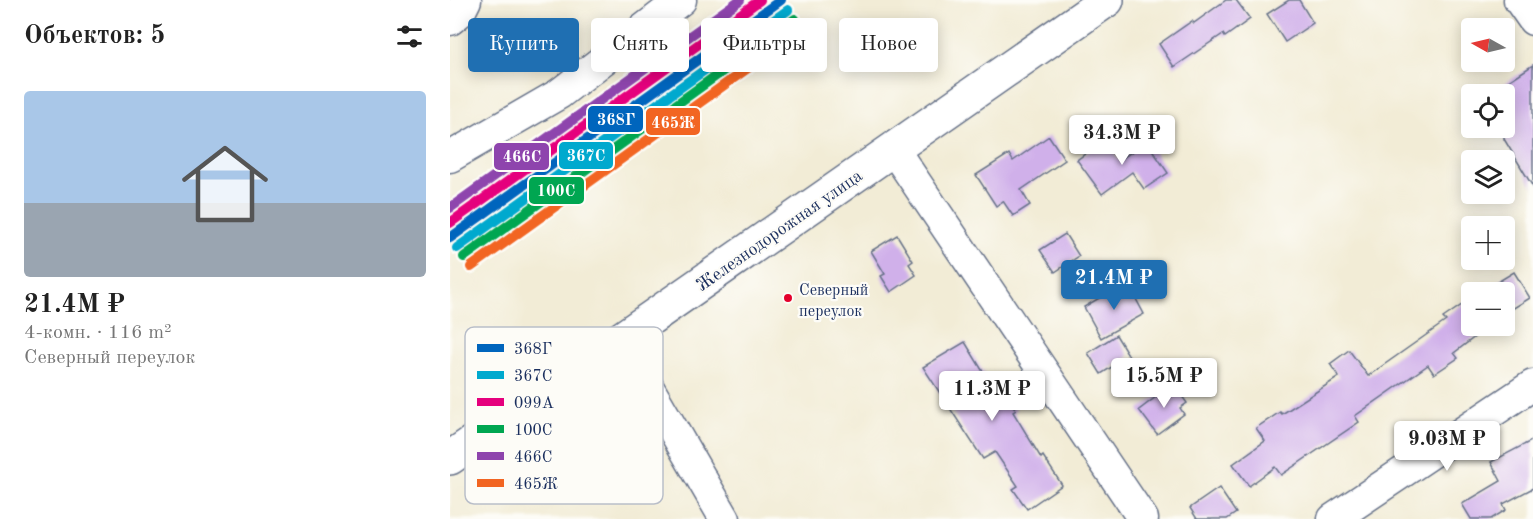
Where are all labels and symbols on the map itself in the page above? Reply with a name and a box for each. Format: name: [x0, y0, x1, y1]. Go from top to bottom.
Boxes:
north arrow: [1461, 18, 1515, 72]
line badge: 368Г: [587, 105, 644, 133]
line badge: 465Ж: [645, 107, 701, 136]
text: 368Г: [597, 113, 635, 129]
pin: 34.3M ₽: [1067, 115, 1177, 166]
text: 465Ж: [651, 116, 695, 132]
line badge: 367С: [558, 141, 614, 170]
line badge: 466С: [493, 142, 550, 171]
text: 367С: [567, 149, 605, 165]
text: 466С: [503, 150, 541, 166]
street label: Железнодорожная улица: [693, 167, 866, 295]
line badge: 100C: [528, 176, 585, 205]
text: 100C: [537, 184, 575, 200]
pin: 21.4M ₽: [1059, 260, 1169, 311]
place label: Северный переулок: [799, 283, 868, 320]
marker: Северный переулок: [782, 292, 794, 304]
legend: [465, 327, 663, 504]
text: 368Г: [514, 342, 552, 358]
pin: 15.5M ₽: [1109, 358, 1219, 409]
text: 367С: [514, 369, 553, 385]
pin: 11.3M ₽: [937, 371, 1047, 422]
text: 099А: [514, 396, 554, 412]
pin: 9.03M ₽: [1392, 421, 1502, 472]
text: 100C: [514, 423, 553, 439]
text: 466С: [514, 450, 553, 466]
text: 465Ж: [514, 477, 558, 493]

